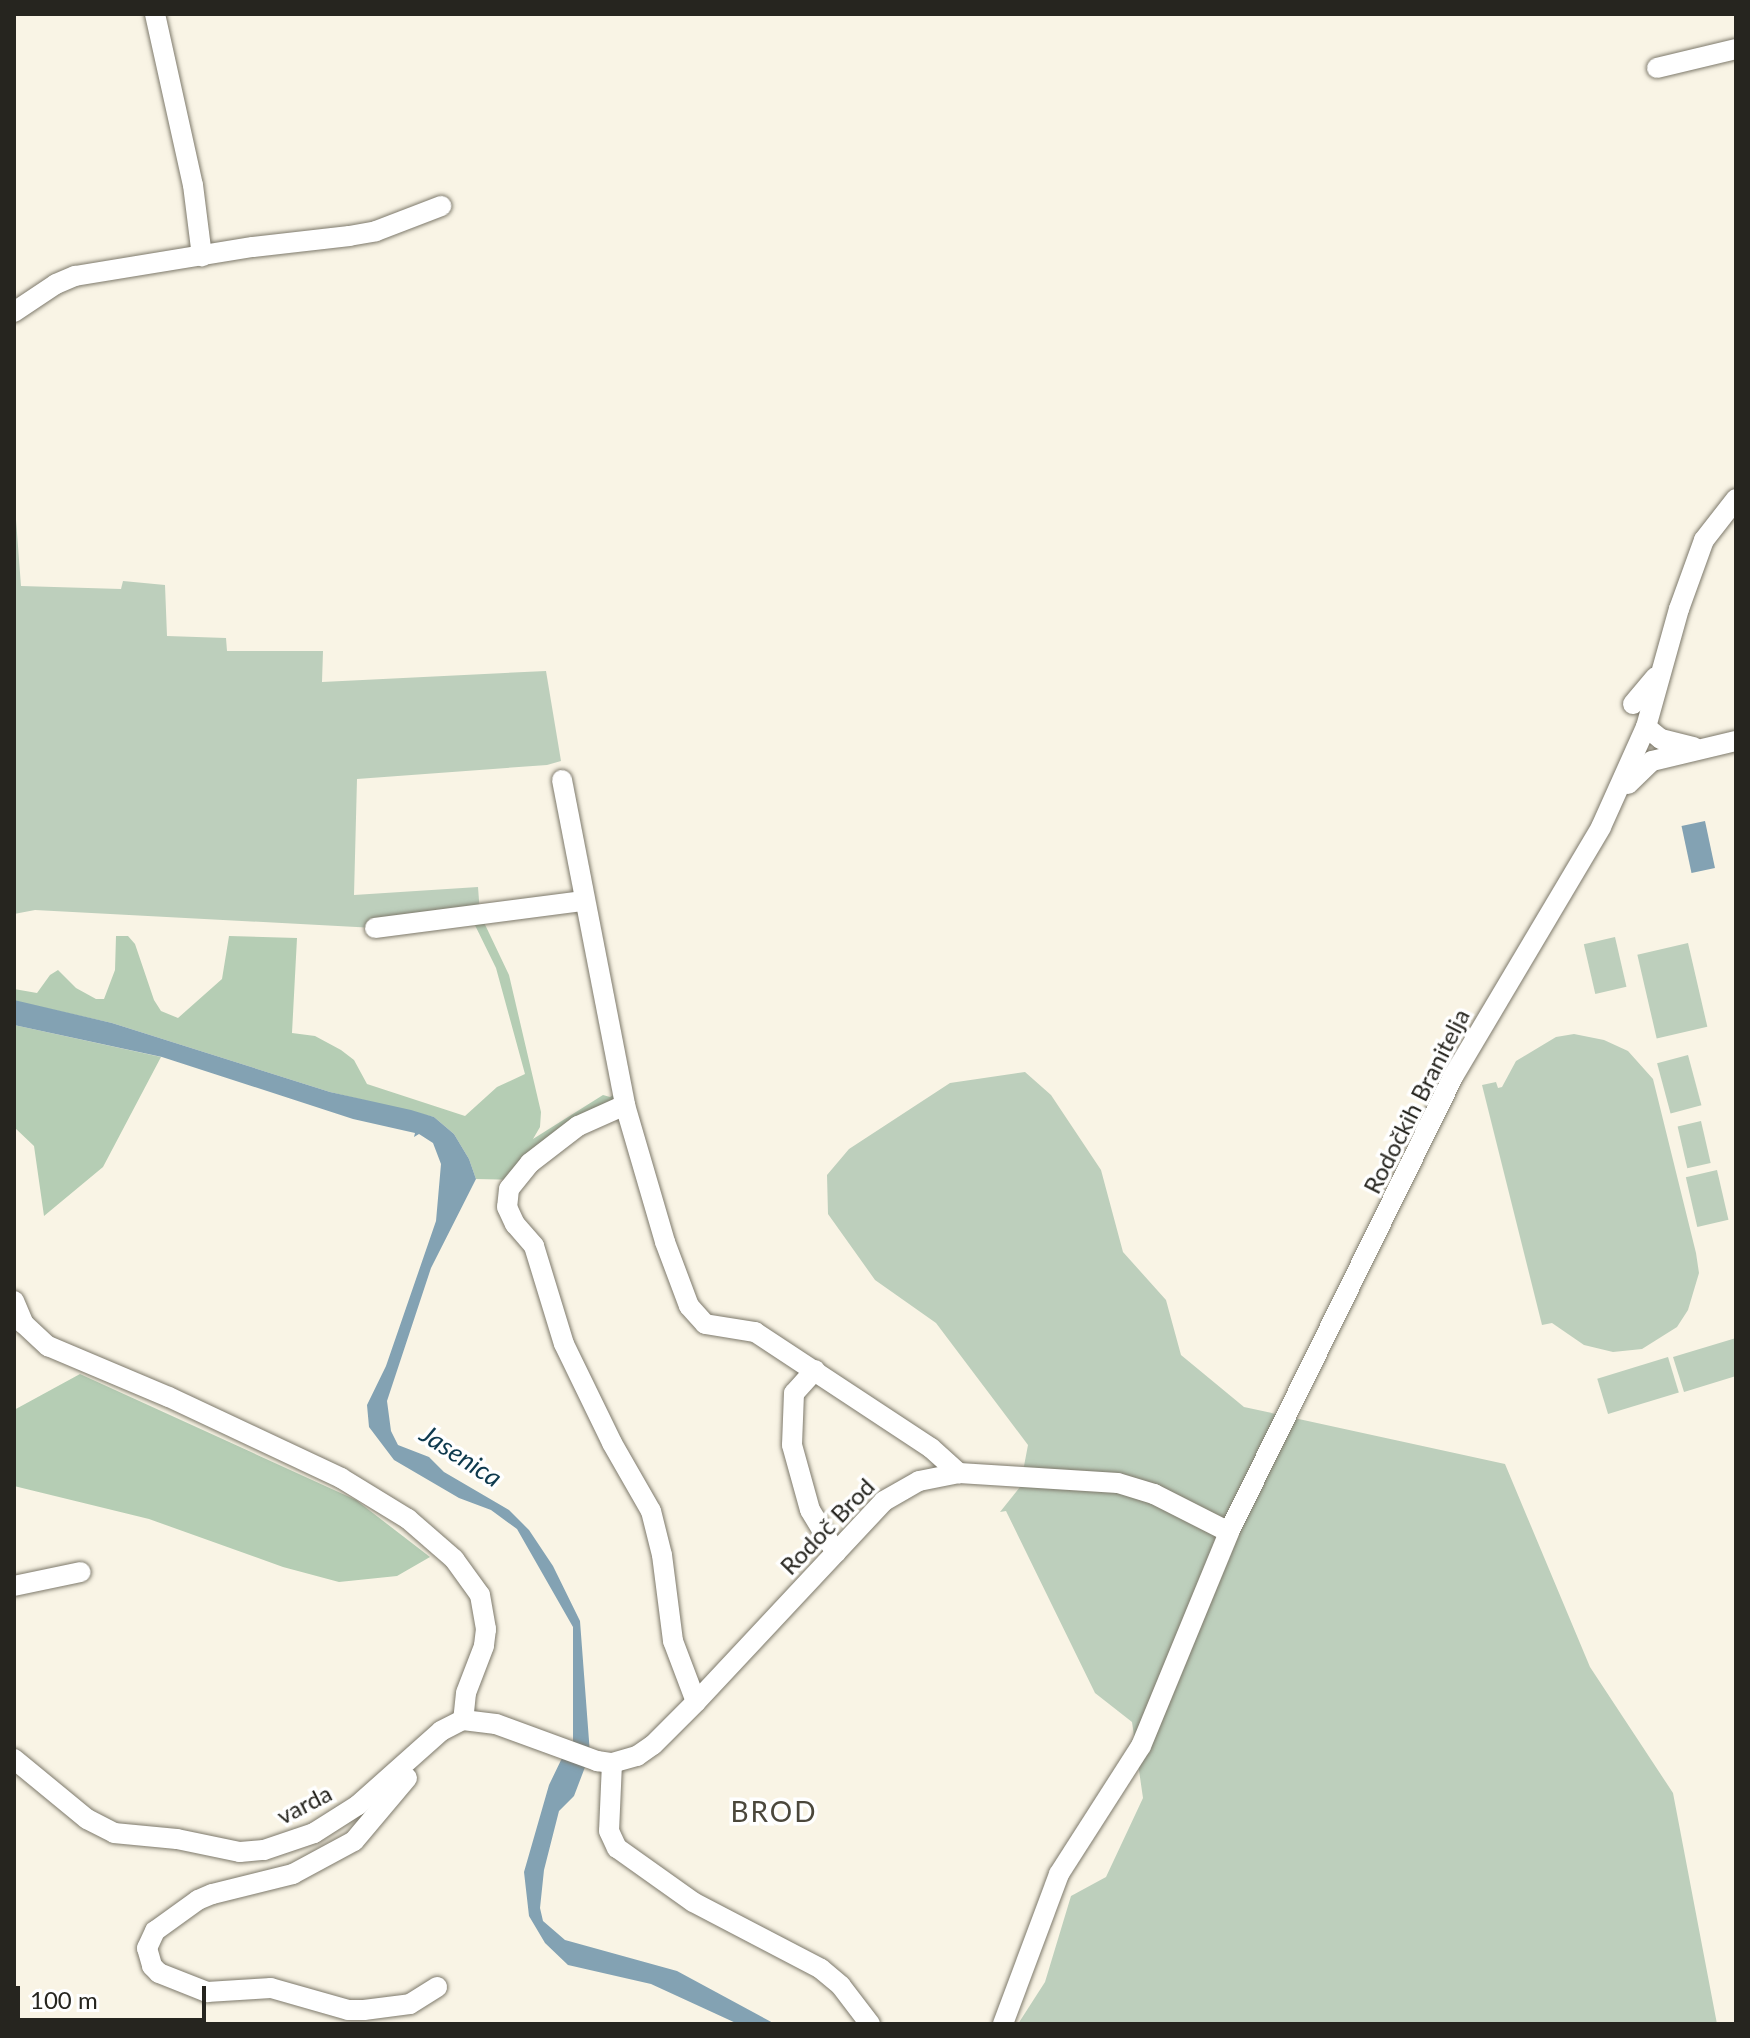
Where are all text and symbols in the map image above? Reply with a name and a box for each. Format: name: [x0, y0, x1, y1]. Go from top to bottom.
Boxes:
street label: Rodočkih Branitelja: [1357, 1004, 1475, 1198]
water label: Jasenica: [414, 1418, 508, 1494]
street label: Rodoč Brod: [774, 1472, 880, 1580]
street label: varda: [272, 1778, 336, 1830]
district label: BROD: [730, 1794, 818, 1828]
scale bar: [20, 1970, 210, 2020]
text: 100 m: [30, 1985, 98, 2014]

